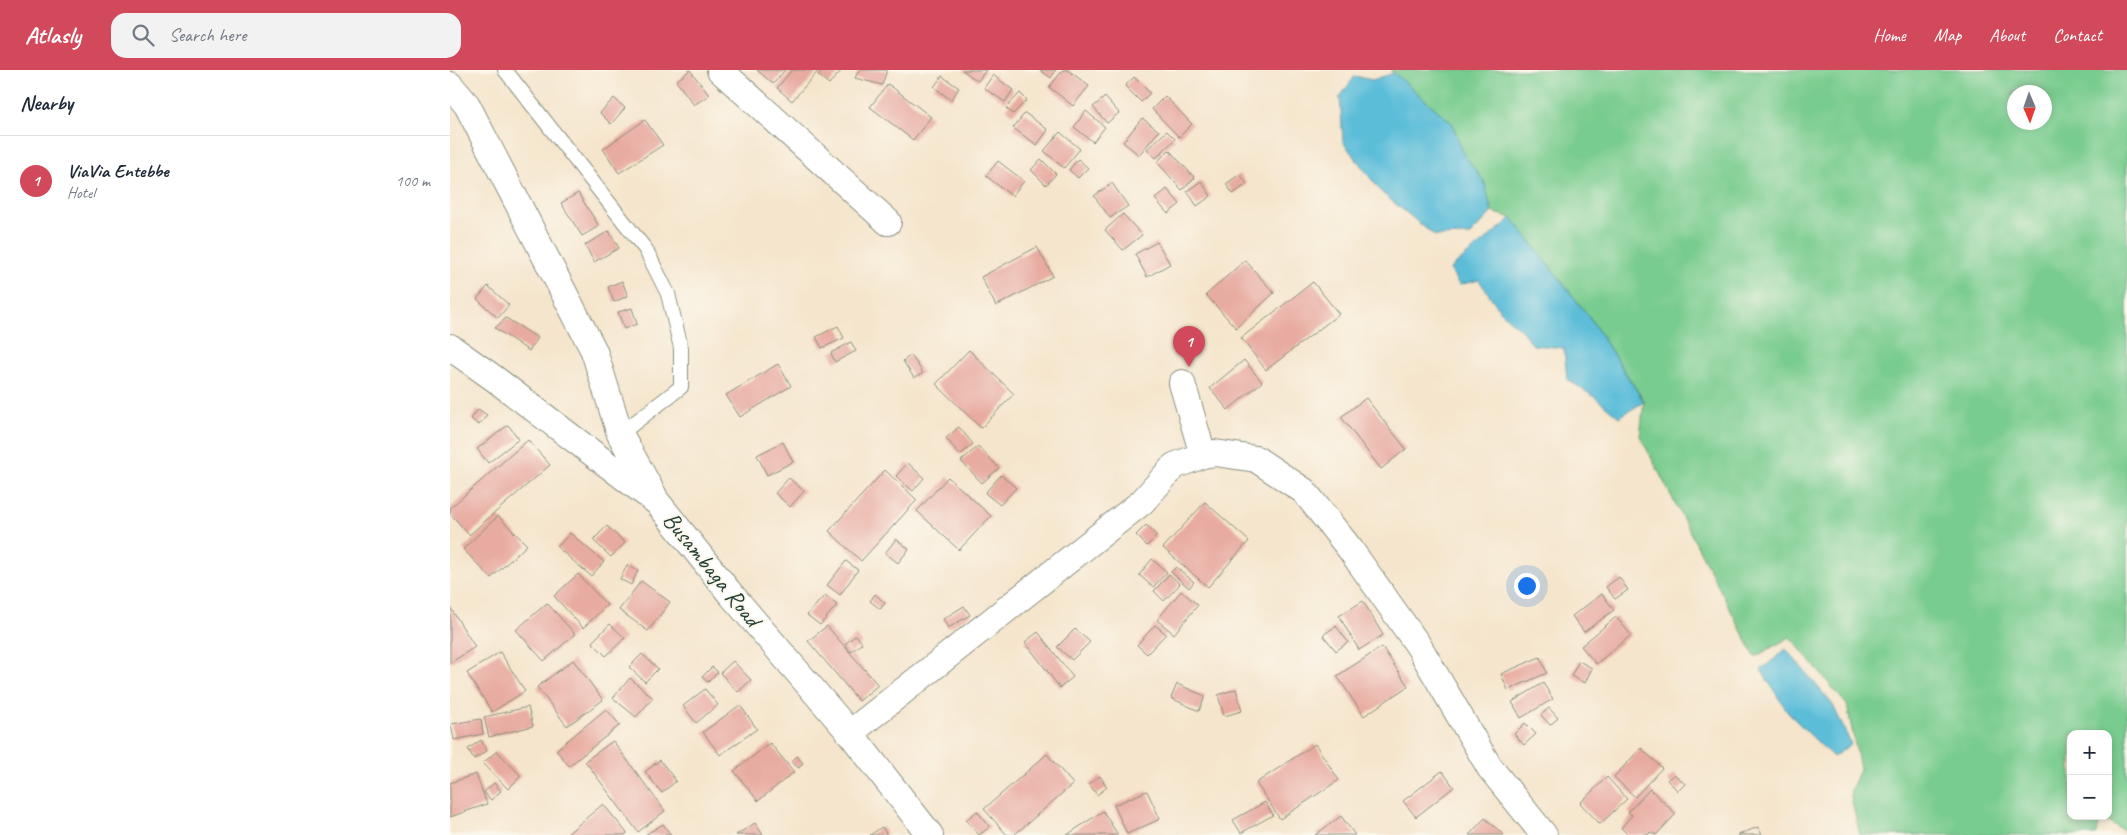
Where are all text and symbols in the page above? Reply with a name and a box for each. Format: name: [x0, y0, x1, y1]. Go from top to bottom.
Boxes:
search box: [111, 13, 461, 58]
text: Atlasly: [25, 20, 81, 50]
icon: search: [129, 21, 157, 49]
text: Search here: [169, 23, 246, 47]
text: Home: [1873, 24, 1906, 46]
text: Map: [1934, 24, 1961, 46]
text: About: [1989, 24, 2025, 46]
text: Contact: [2053, 24, 2102, 46]
north arrow: [2007, 85, 2052, 130]
text: Nearby: [20, 90, 73, 116]
text: ViaVia Entebbe: [67, 159, 169, 183]
text: 1: [32, 171, 40, 191]
text: 100 m: [396, 171, 430, 191]
text: Hotel: [67, 183, 95, 203]
pin: 1: [1173, 326, 1205, 367]
street label: Busambaga Road: [656, 505, 770, 635]
your location: [1514, 573, 1540, 599]
map controls: [2067, 730, 2112, 820]
button: +: [2067, 730, 2112, 775]
button: −: [2067, 775, 2112, 820]

